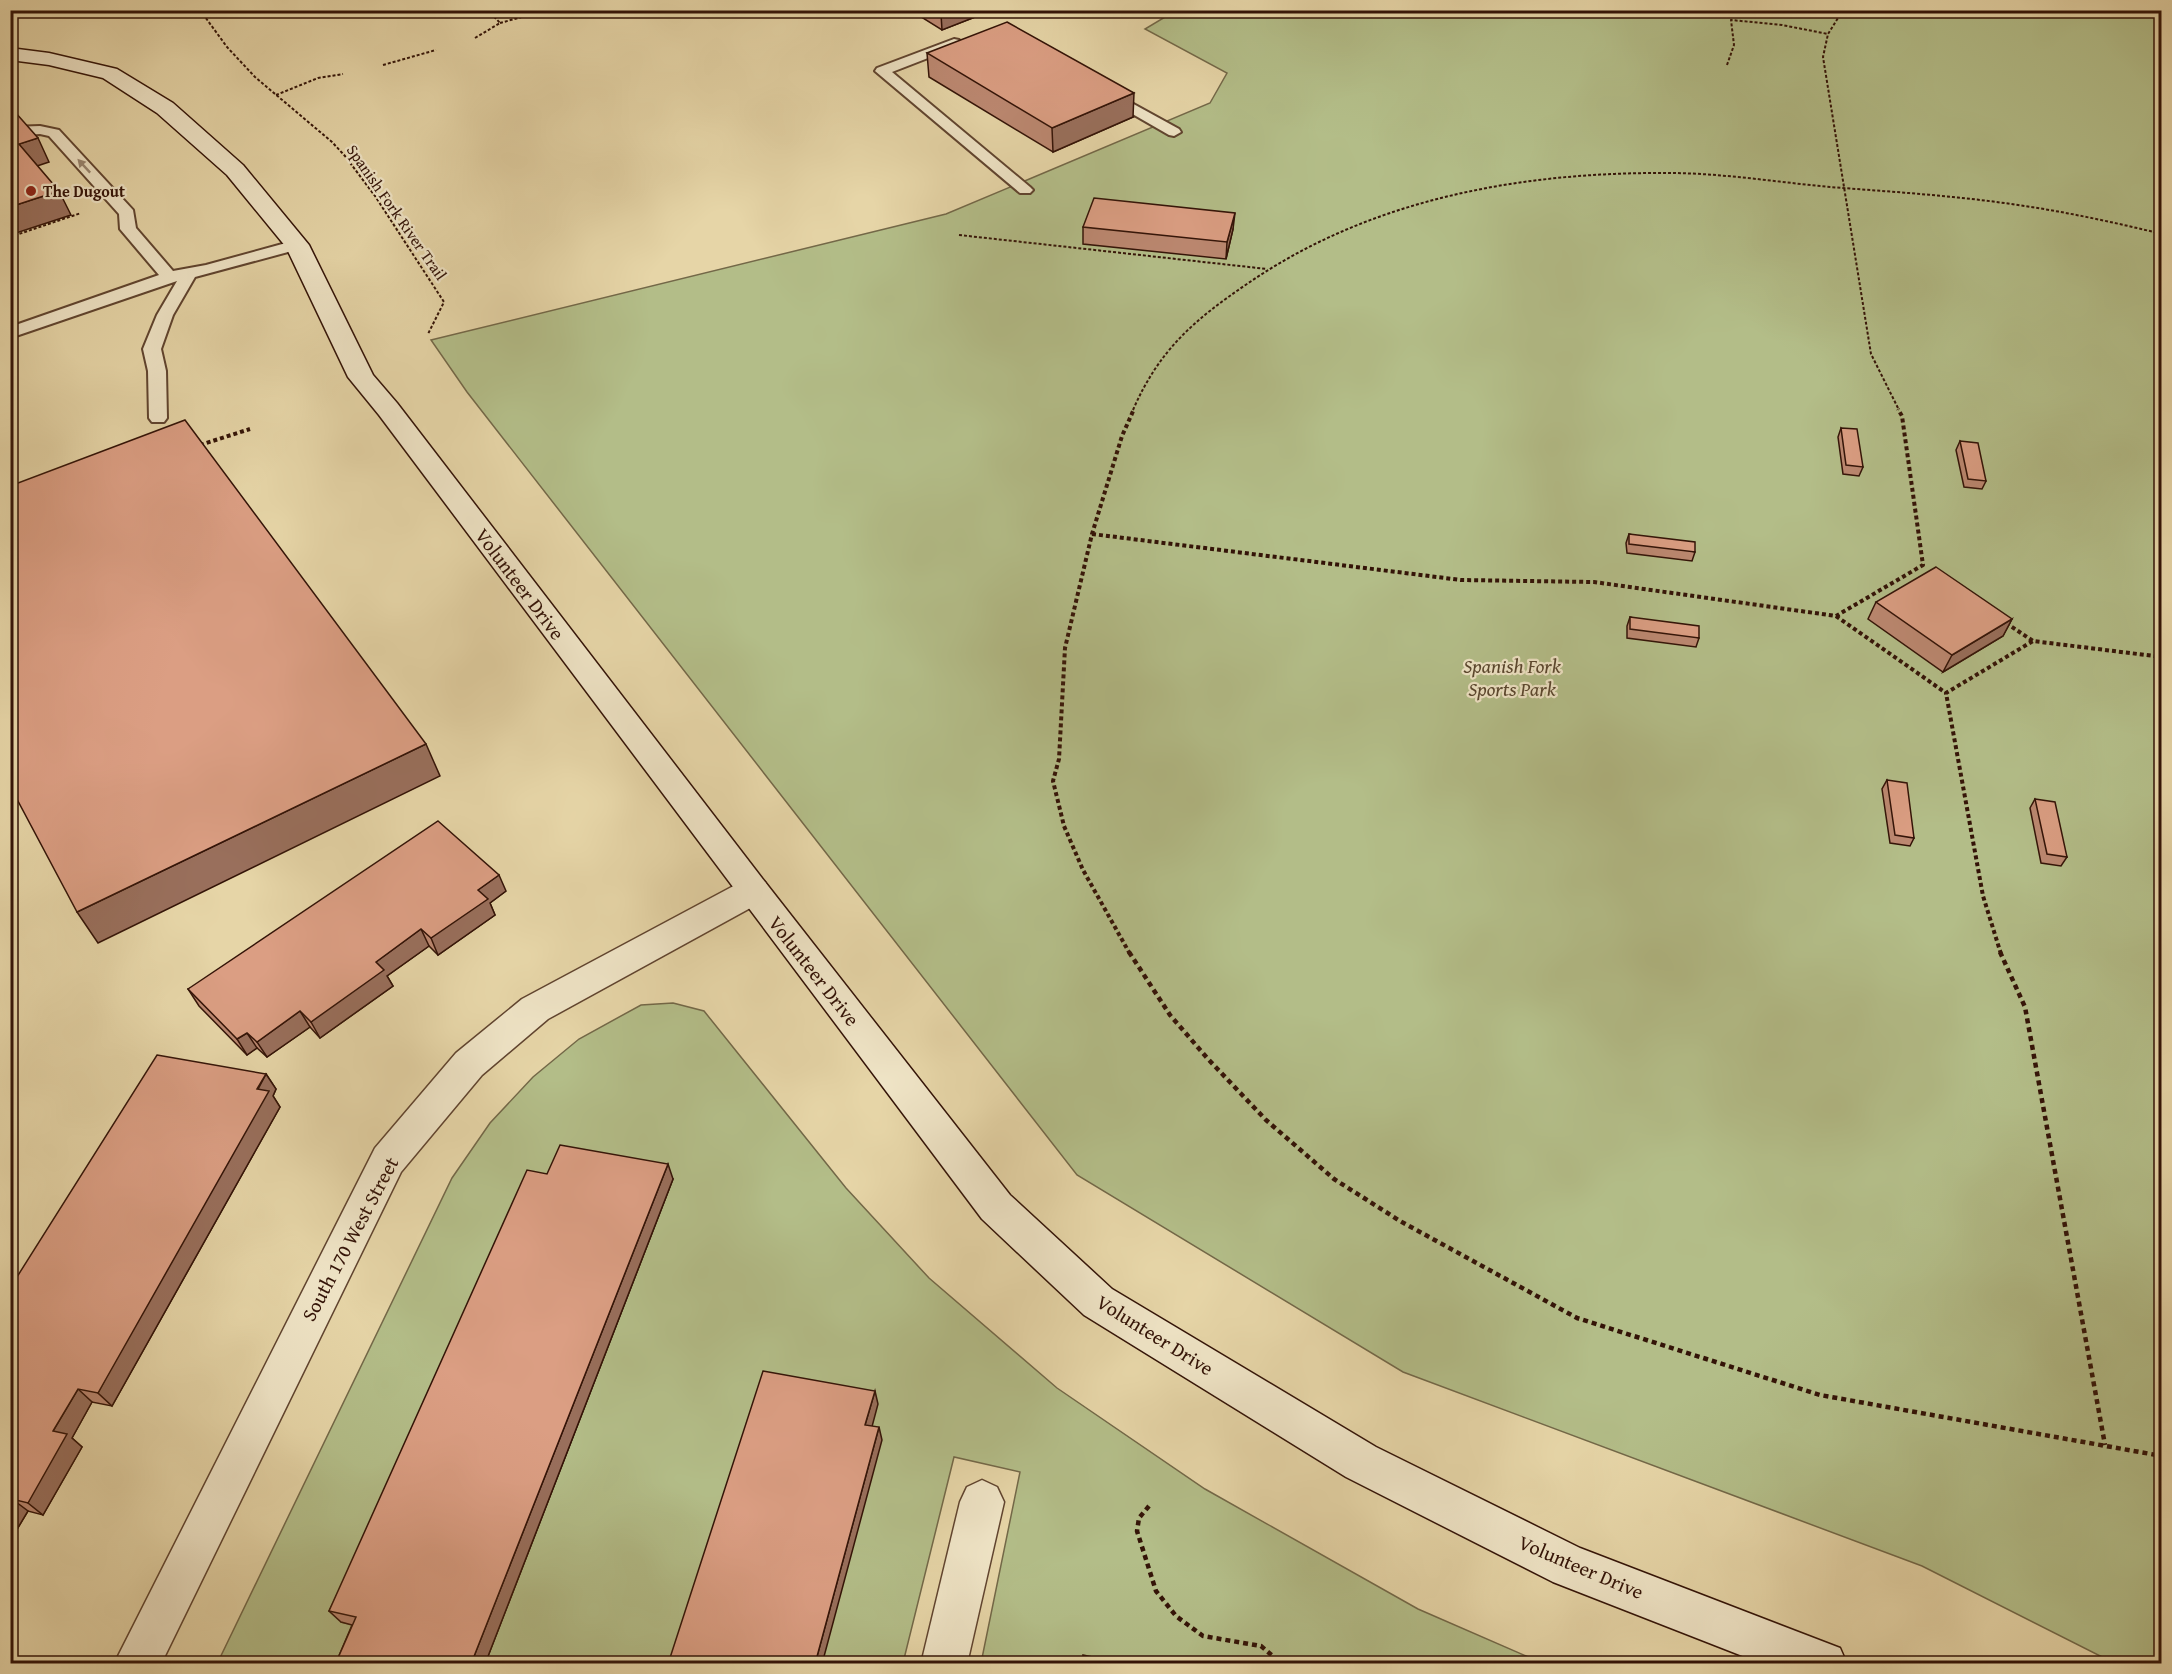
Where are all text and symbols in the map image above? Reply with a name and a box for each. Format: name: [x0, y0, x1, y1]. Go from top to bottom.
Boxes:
street label: Spanish Fork River Trail: [341, 139, 453, 285]
one-way arrow: [77, 159, 91, 174]
place label: The Dugout: [43, 179, 125, 203]
marker: The Dugout: [24, 184, 38, 198]
street label: Volunteer Drive: [469, 522, 572, 646]
park label: Spanish Fork Sports Park: [1463, 651, 1562, 703]
street label: Volunteer Drive: [762, 909, 867, 1032]
street label: South 170 West Street: [294, 1151, 405, 1326]
street label: Volunteer Drive: [1091, 1287, 1219, 1382]
street label: Volunteer Drive: [1514, 1527, 1648, 1606]

